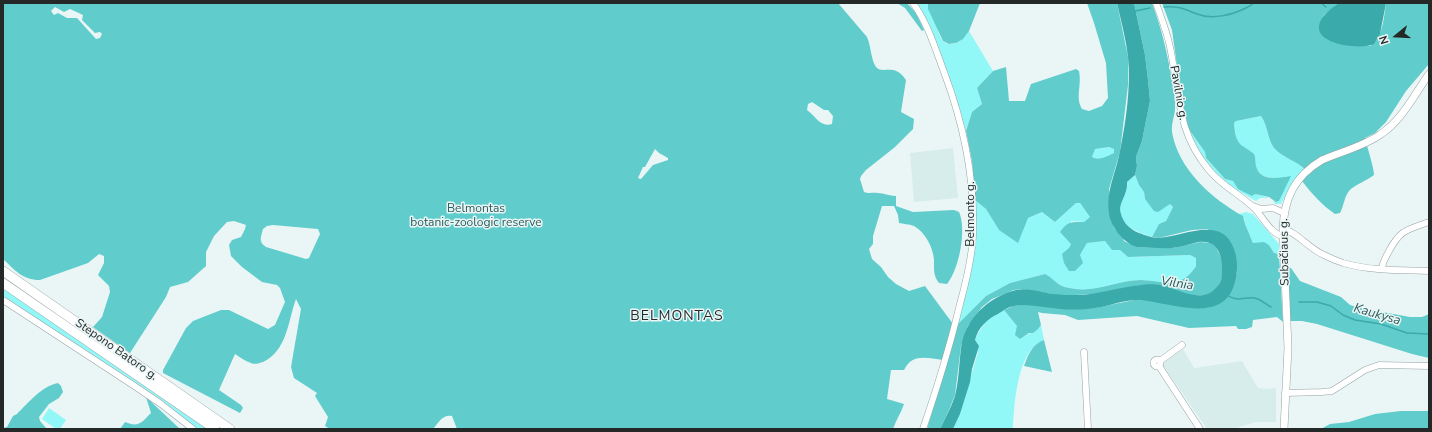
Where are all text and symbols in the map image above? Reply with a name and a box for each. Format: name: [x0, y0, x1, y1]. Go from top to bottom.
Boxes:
north arrow: [1376, 16, 1416, 56]
text: N: [1376, 34, 1393, 46]
street label: Pavilnio g.: [1166, 65, 1190, 121]
street label: Belmonto g.: [964, 181, 978, 247]
park label: Belmontas botanic-zoologic reserve: [410, 202, 542, 230]
street label: Subačiaus g.: [1277, 218, 1293, 286]
water label: Vilnia: [1159, 274, 1195, 294]
water label: Kaukysa: [1352, 301, 1402, 329]
district label: BELMONTAS: [630, 309, 724, 325]
street label: Stepono Batoro g.: [72, 316, 160, 384]

